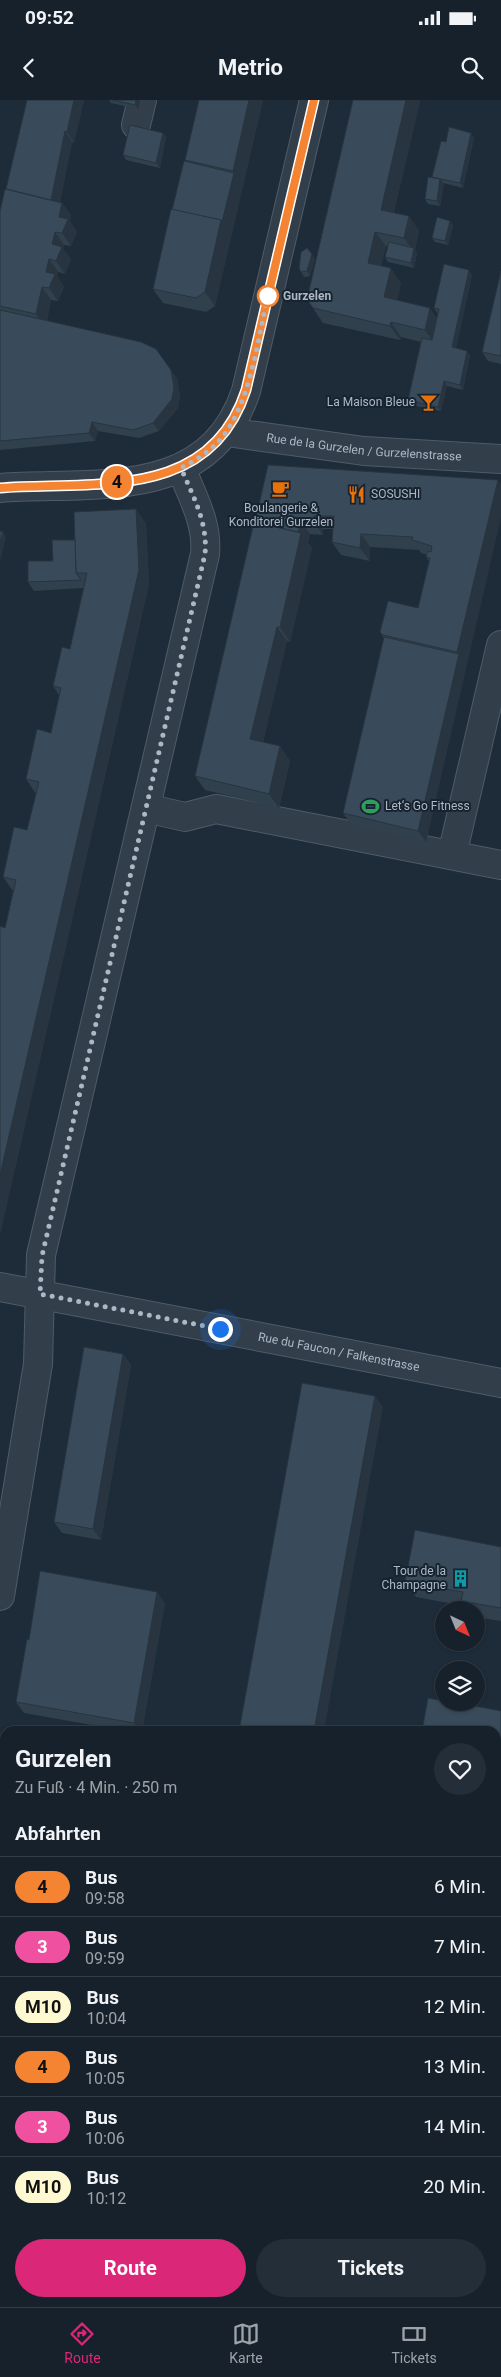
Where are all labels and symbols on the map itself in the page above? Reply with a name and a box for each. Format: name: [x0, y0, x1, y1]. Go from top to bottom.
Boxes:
marker: Gurzelen: [257, 285, 279, 307]
place label: Gurzelen: [283, 289, 331, 303]
bar icon: La Maison Bleue: [419, 392, 439, 412]
place label: La Maison Bleue: [327, 395, 415, 409]
street label: Rue de la Gurzelen / Gurzelenstrasse: [266, 431, 462, 464]
line badge: 4: [101, 466, 133, 498]
cafe icon: Boulangerie & Konditorei Gurzelen: [271, 479, 291, 499]
restaurant icon: SOSUSHI: [347, 484, 367, 504]
place label: SOSUSHI: [371, 487, 420, 501]
place label: Boulangerie & Konditorei Gurzelen: [229, 501, 333, 529]
sports icon: Let‘s Go Fitness: [361, 796, 381, 816]
place label: Let‘s Go Fitness: [385, 799, 470, 813]
your location: [208, 1317, 233, 1342]
street label: Rue du Faucon / Falkenstrasse: [257, 1330, 421, 1374]
place label: Tour de la Champagne: [382, 1564, 446, 1592]
building icon: Tour de la Champagne: [450, 1568, 470, 1588]
north arrow: [435, 1601, 485, 1651]

